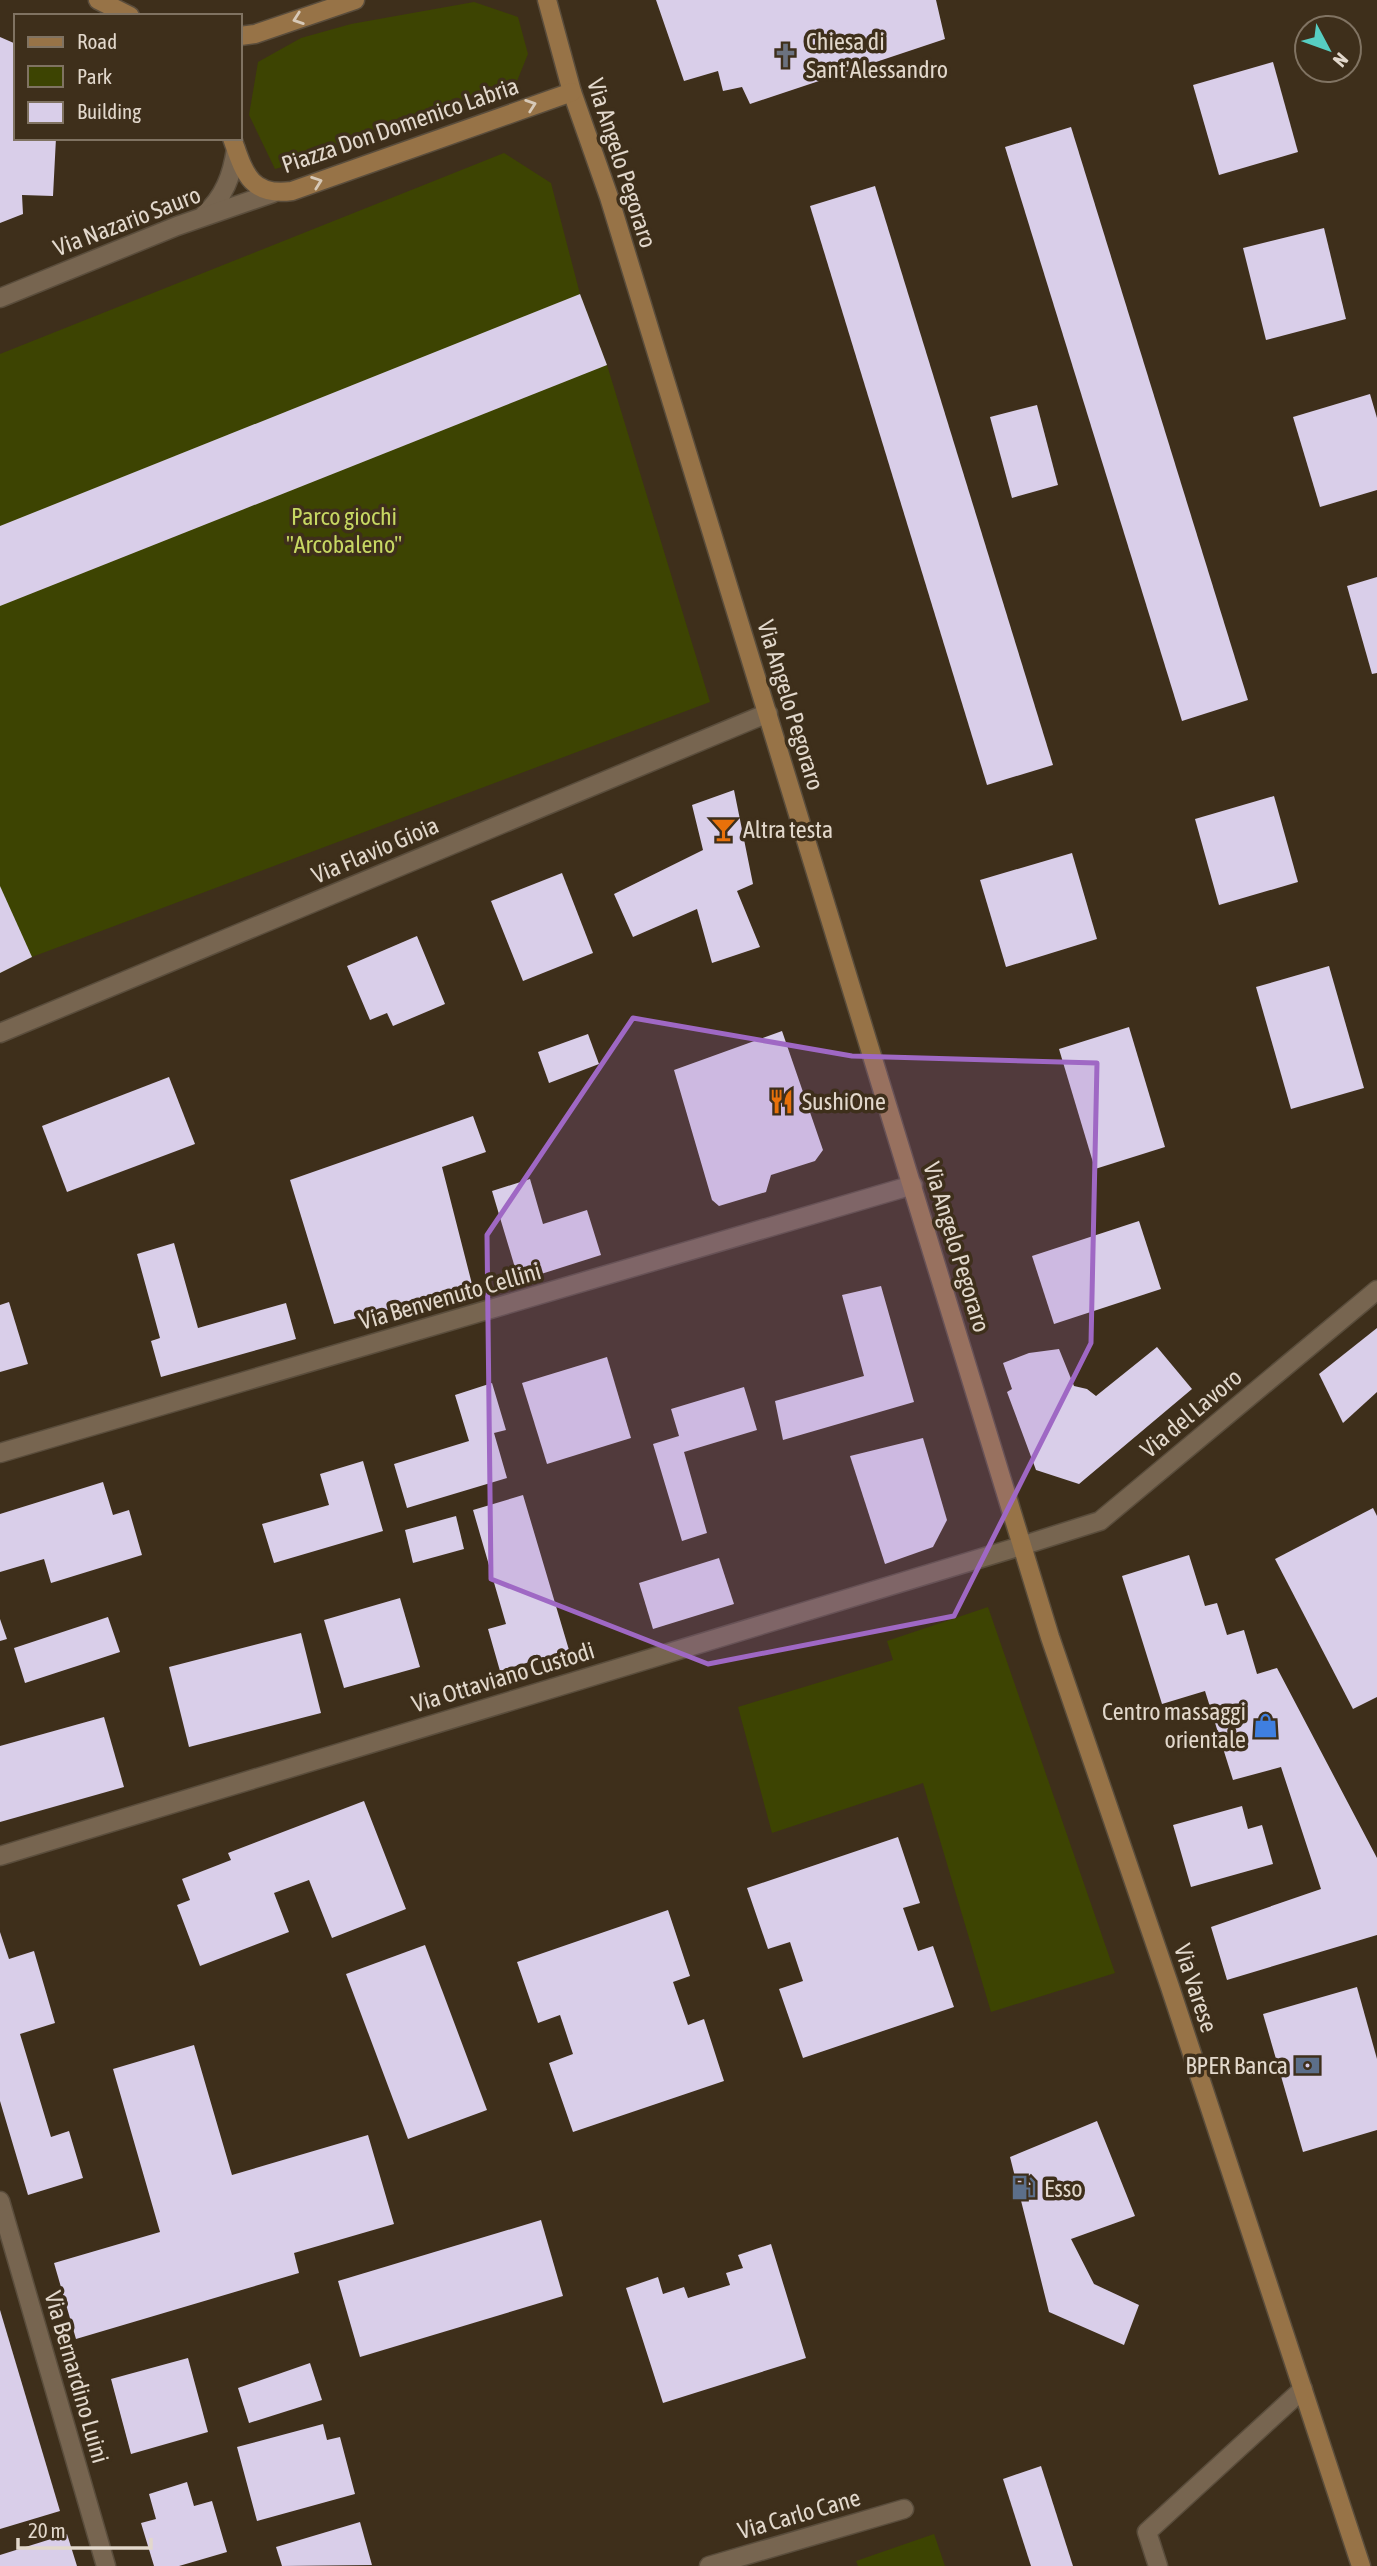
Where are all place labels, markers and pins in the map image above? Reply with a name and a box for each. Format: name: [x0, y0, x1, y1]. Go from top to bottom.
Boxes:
place label: Chiesa di Sant'Alessandro: [806, 28, 948, 83]
church icon: Chiesa di Sant'Alessandro: [772, 41, 800, 69]
bar icon: Altra testa: [709, 815, 737, 843]
place label: Altra testa: [743, 816, 833, 843]
restaurant icon: SushiOne: [768, 1087, 796, 1115]
place label: SushiOne: [802, 1088, 886, 1115]
place label: Centro massaggi orientale: [1102, 1698, 1246, 1753]
shop icon: Centro massaggi orientale: [1252, 1711, 1280, 1739]
bank icon: BPER Banca: [1294, 2051, 1322, 2079]
place label: BPER Banca: [1185, 2052, 1288, 2079]
fuel station icon: Esso: [1010, 2174, 1038, 2202]
place label: Esso: [1044, 2175, 1082, 2202]

